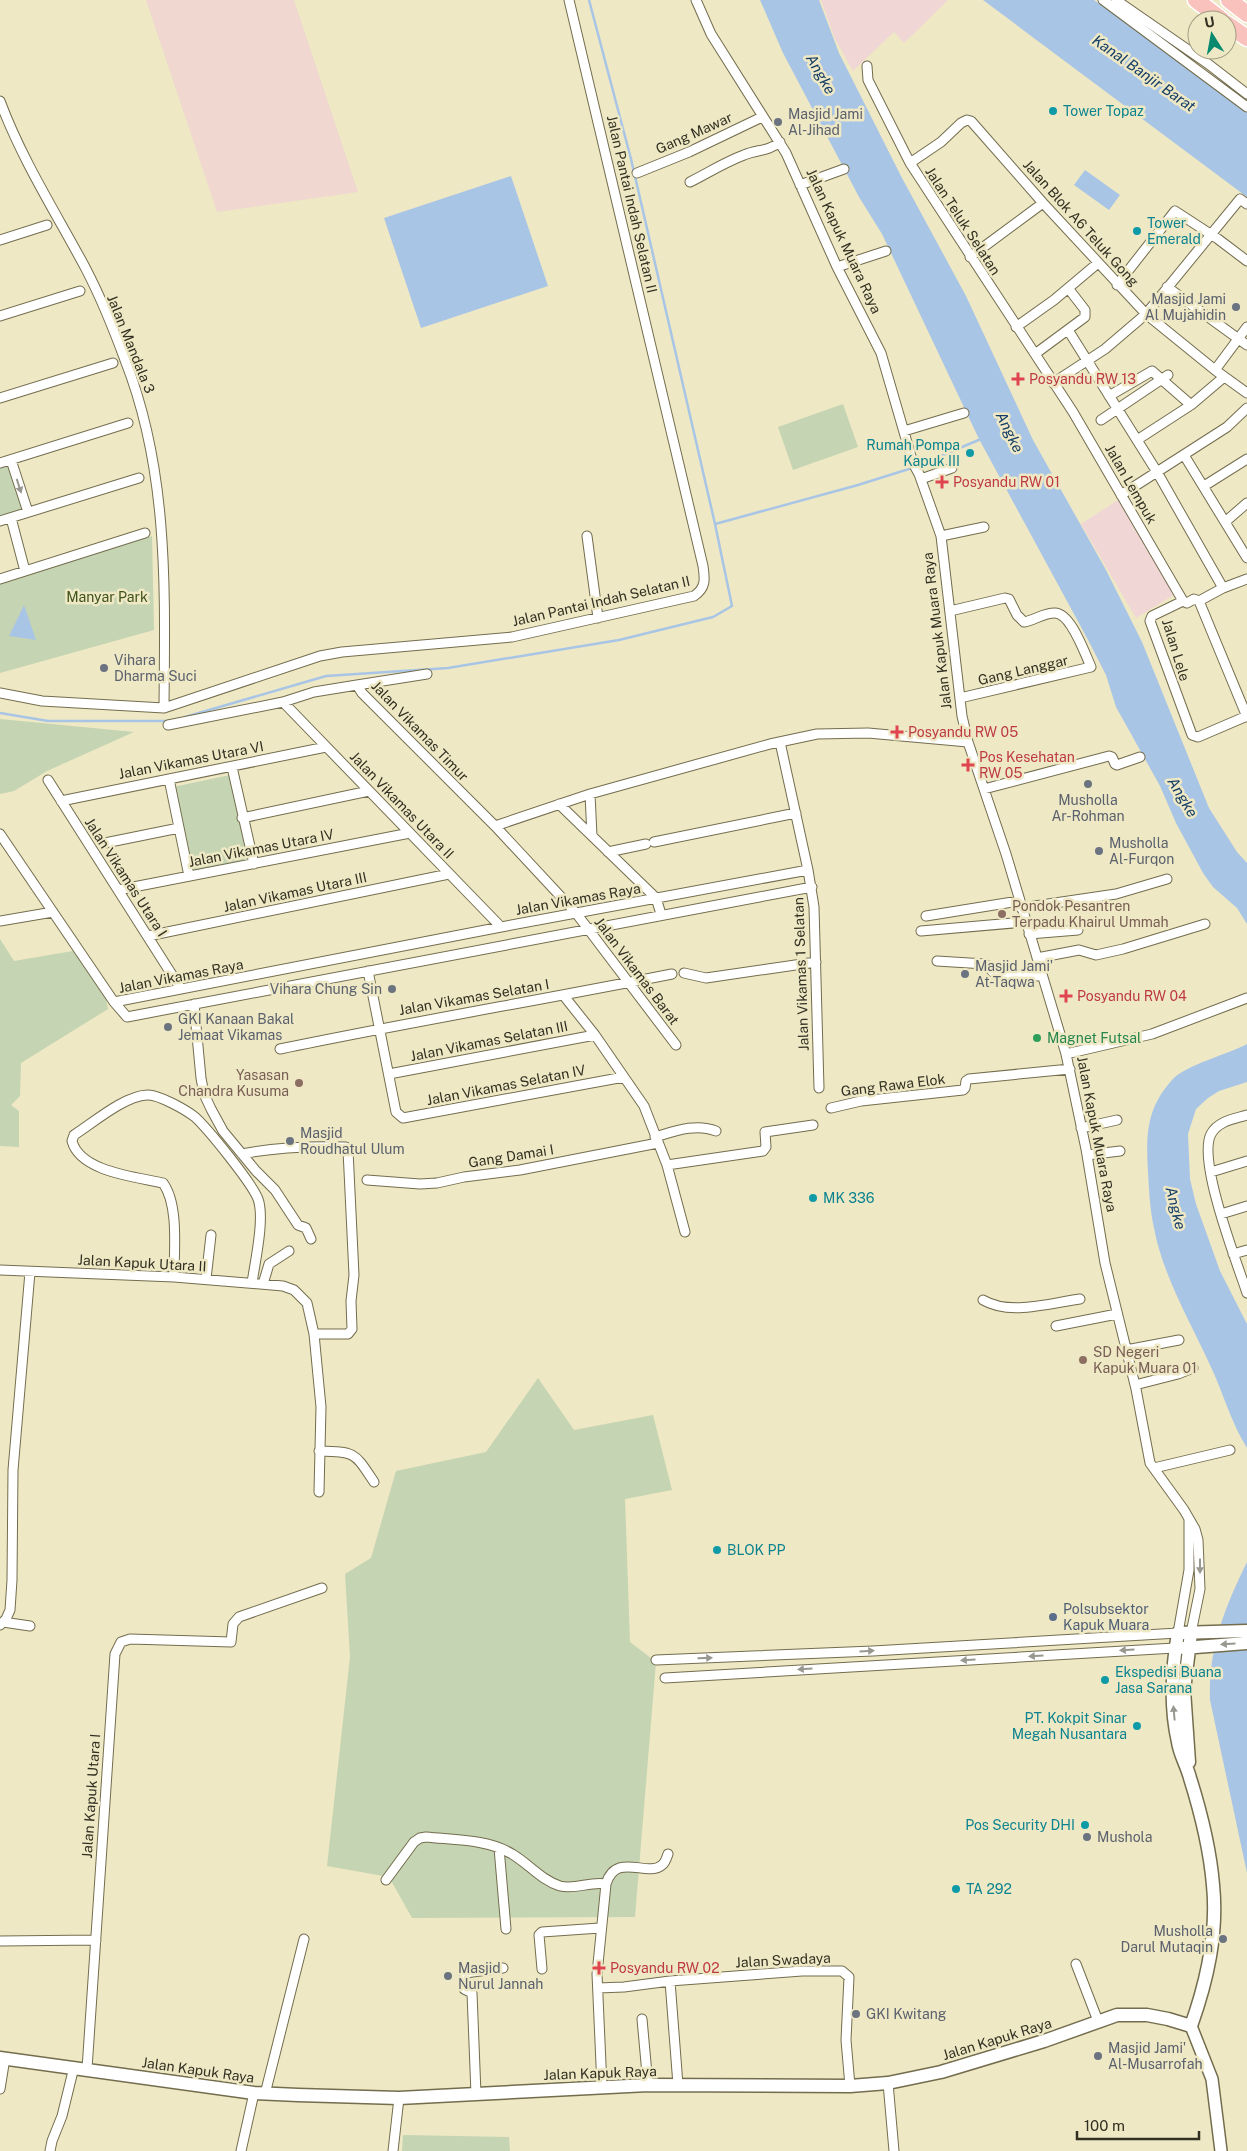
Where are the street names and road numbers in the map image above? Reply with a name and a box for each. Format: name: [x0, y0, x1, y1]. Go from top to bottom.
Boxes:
street label: Gang Mawar: [653, 109, 735, 157]
street label: Jalan Pantai Indah Selatan II: [604, 114, 660, 294]
street label: Jalan Blok A6 Teluk Gong: [1020, 156, 1142, 290]
street label: Jalan Teluk Selatan: [922, 164, 1004, 278]
street label: Jalan Kapuk Muara Raya: [803, 166, 885, 316]
street label: Jalan Mandala 3: [104, 292, 158, 396]
street label: Jalan Lempuk: [1102, 442, 1160, 527]
street label: Jalan Kapuk Muara Raya: [919, 552, 955, 710]
street label: Jalan Pantai Indah Selatan II: [511, 573, 691, 629]
street label: Jalan Lele: [1159, 617, 1193, 683]
street label: Gang Langgar: [976, 652, 1070, 688]
street label: Jalan Vikamas Timur: [368, 678, 472, 784]
street label: Jalan Vikamas Utara VI: [117, 738, 265, 782]
street label: Jalan Vikamas Utara II: [347, 748, 457, 862]
street label: Jalan Vikamas Utara I: [82, 815, 170, 939]
street label: Jalan Vikamas Utara IV: [187, 826, 336, 870]
street label: Jalan Vikamas Utara III: [222, 869, 368, 915]
street label: Jalan Vikamas Raya: [514, 880, 642, 918]
street label: Jalan Vikamas 1 Selatan: [790, 897, 812, 1051]
street label: Jalan Vikamas Barat: [591, 914, 683, 1028]
street label: Jalan Vikamas Raya: [117, 956, 245, 996]
street label: Jalan Vikamas Selatan I: [398, 976, 550, 1018]
street label: Jalan Vikamas Selatan III: [409, 1018, 569, 1064]
street label: Jalan Kapuk Muara Raya: [1074, 1055, 1120, 1213]
street label: Jalan Vikamas Selatan IV: [425, 1062, 587, 1108]
street label: Gang Rawa Elok: [840, 1071, 946, 1099]
street label: Gang Damai I: [467, 1141, 555, 1171]
street label: Jalan Kapuk Utara II: [77, 1252, 207, 1274]
street label: Jalan Kapuk Utara I: [79, 1733, 103, 1859]
street label: Jalan Swadaya: [735, 1950, 831, 1970]
street label: Jalan Kapuk Raya: [940, 2015, 1054, 2063]
street label: Jalan Kapuk Raya: [141, 2054, 255, 2086]
street label: Jalan Kapuk Raya: [543, 2063, 657, 2083]

